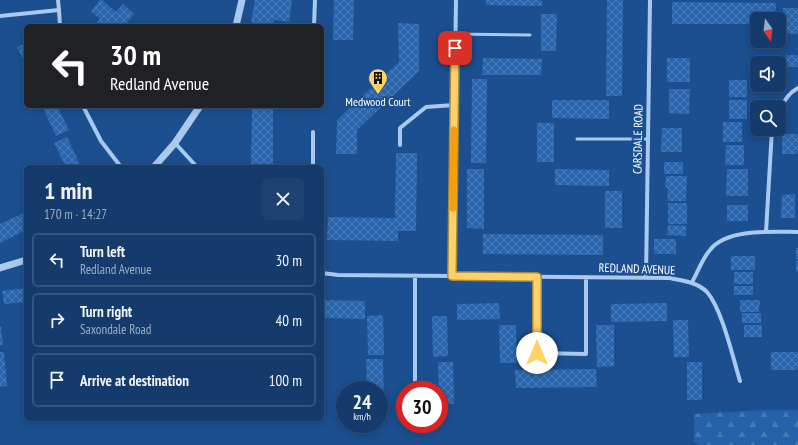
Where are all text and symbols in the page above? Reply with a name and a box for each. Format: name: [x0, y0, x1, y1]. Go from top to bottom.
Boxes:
north arrow: [750, 12, 786, 48]
map controls: [750, 12, 786, 136]
pin: [438, 31, 472, 65]
text: 30 m: [110, 36, 161, 73]
icon: arrive: [444, 37, 466, 59]
icon: left: [44, 40, 96, 92]
button: sound: [750, 56, 786, 92]
building icon: Medwood Court: [367, 67, 389, 95]
text: Redland Avenue: [110, 72, 209, 95]
place label: Medwood Court: [345, 94, 411, 109]
button: search: [750, 100, 786, 136]
street label: CARSDALE ROAD: [629, 104, 646, 174]
text: 1 min: [44, 175, 92, 206]
button: close: [262, 178, 304, 220]
text: 170 m · 14:27: [44, 206, 107, 223]
text: Turn left: [80, 242, 125, 261]
icon: left: [46, 249, 68, 271]
text: 30 m: [276, 251, 302, 270]
street label: REDLAND AVENUE: [598, 260, 676, 277]
text: Redland Avenue: [80, 261, 152, 278]
text: Turn right: [80, 302, 132, 321]
icon: right: [46, 309, 68, 331]
text: 40 m: [276, 311, 302, 330]
text: Saxondale Road: [80, 321, 151, 338]
position arrow: [516, 332, 558, 374]
icon: arrive: [46, 369, 68, 391]
text: Arrive at destination: [80, 371, 189, 390]
text: 100 m: [269, 371, 302, 390]
speed limit sign: 30: [396, 381, 448, 433]
text: 24: [352, 389, 372, 415]
text: km/h: [353, 410, 371, 423]

